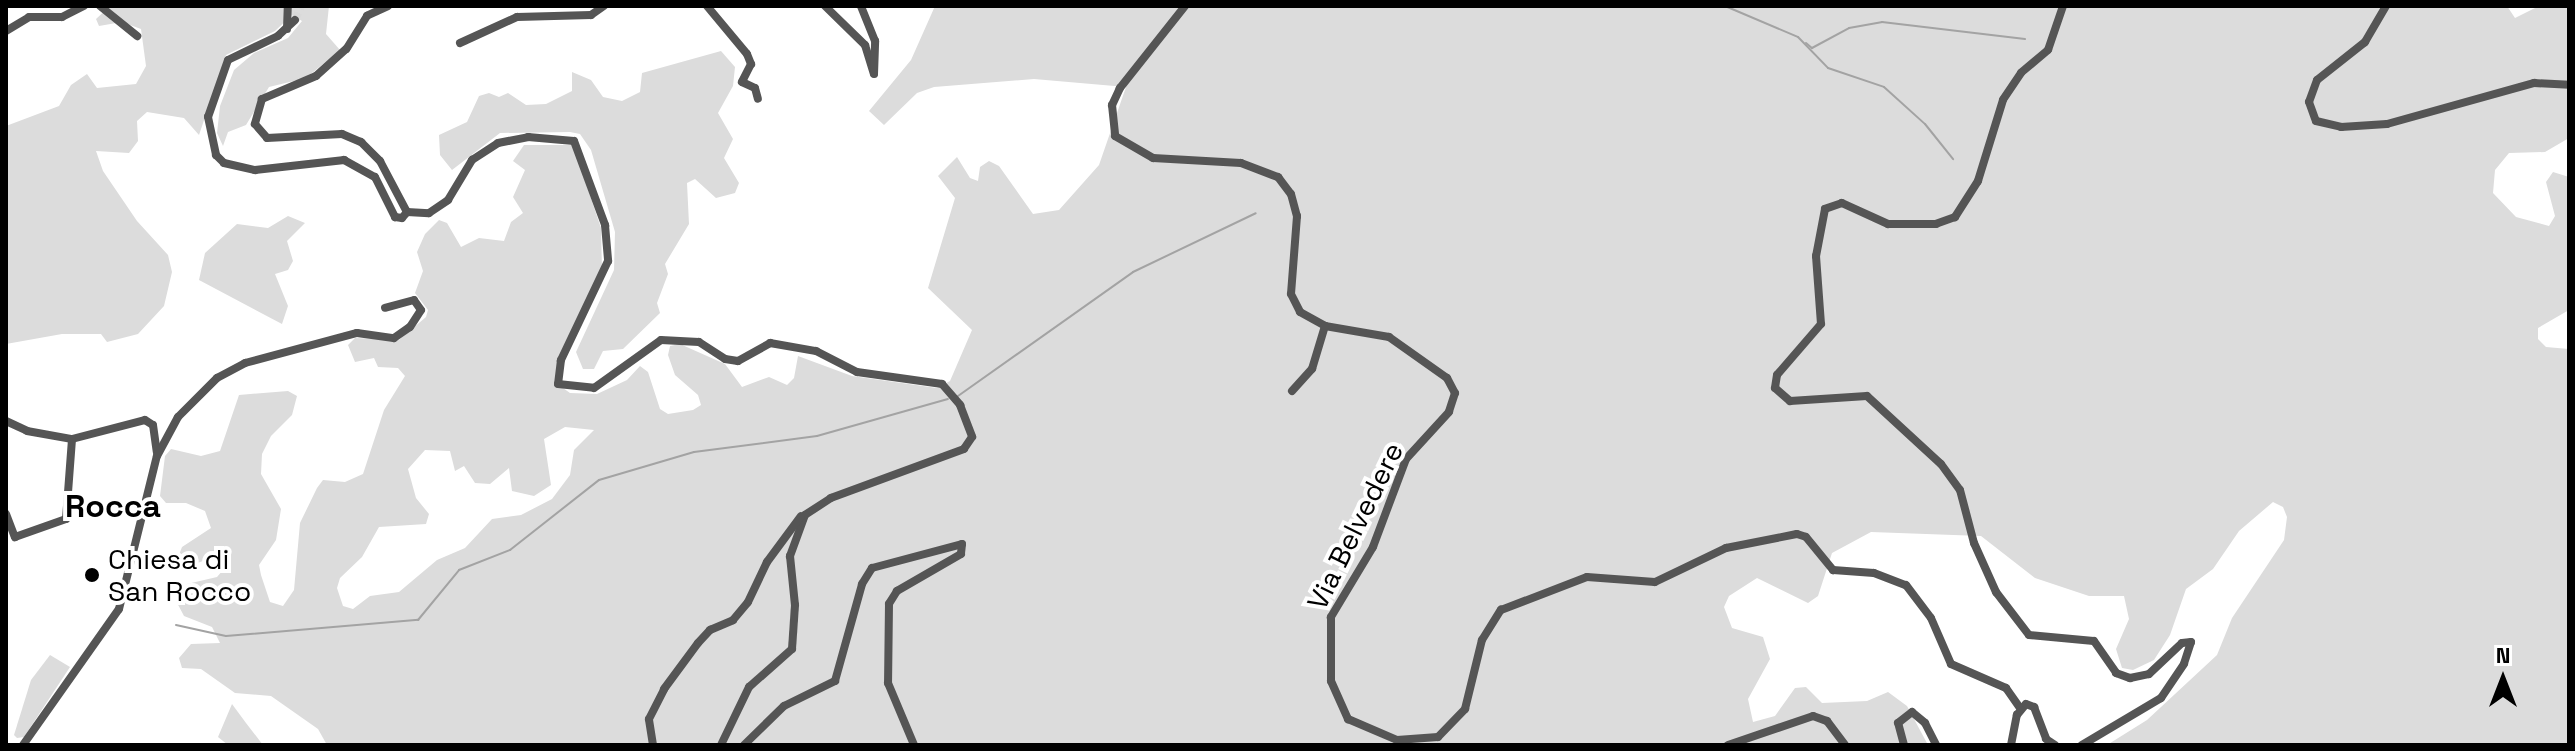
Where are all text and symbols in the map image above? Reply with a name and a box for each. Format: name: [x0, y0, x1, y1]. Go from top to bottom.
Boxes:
street label: Via Belvedere: [1300, 437, 1410, 615]
district label: Rocca: [65, 487, 161, 525]
place label: Chiesa di San Rocco: [108, 542, 251, 608]
marker: Chiesa di San Rocco: [83, 566, 101, 584]
north arrow: [2463, 639, 2543, 719]
text: N: [2496, 641, 2510, 669]

